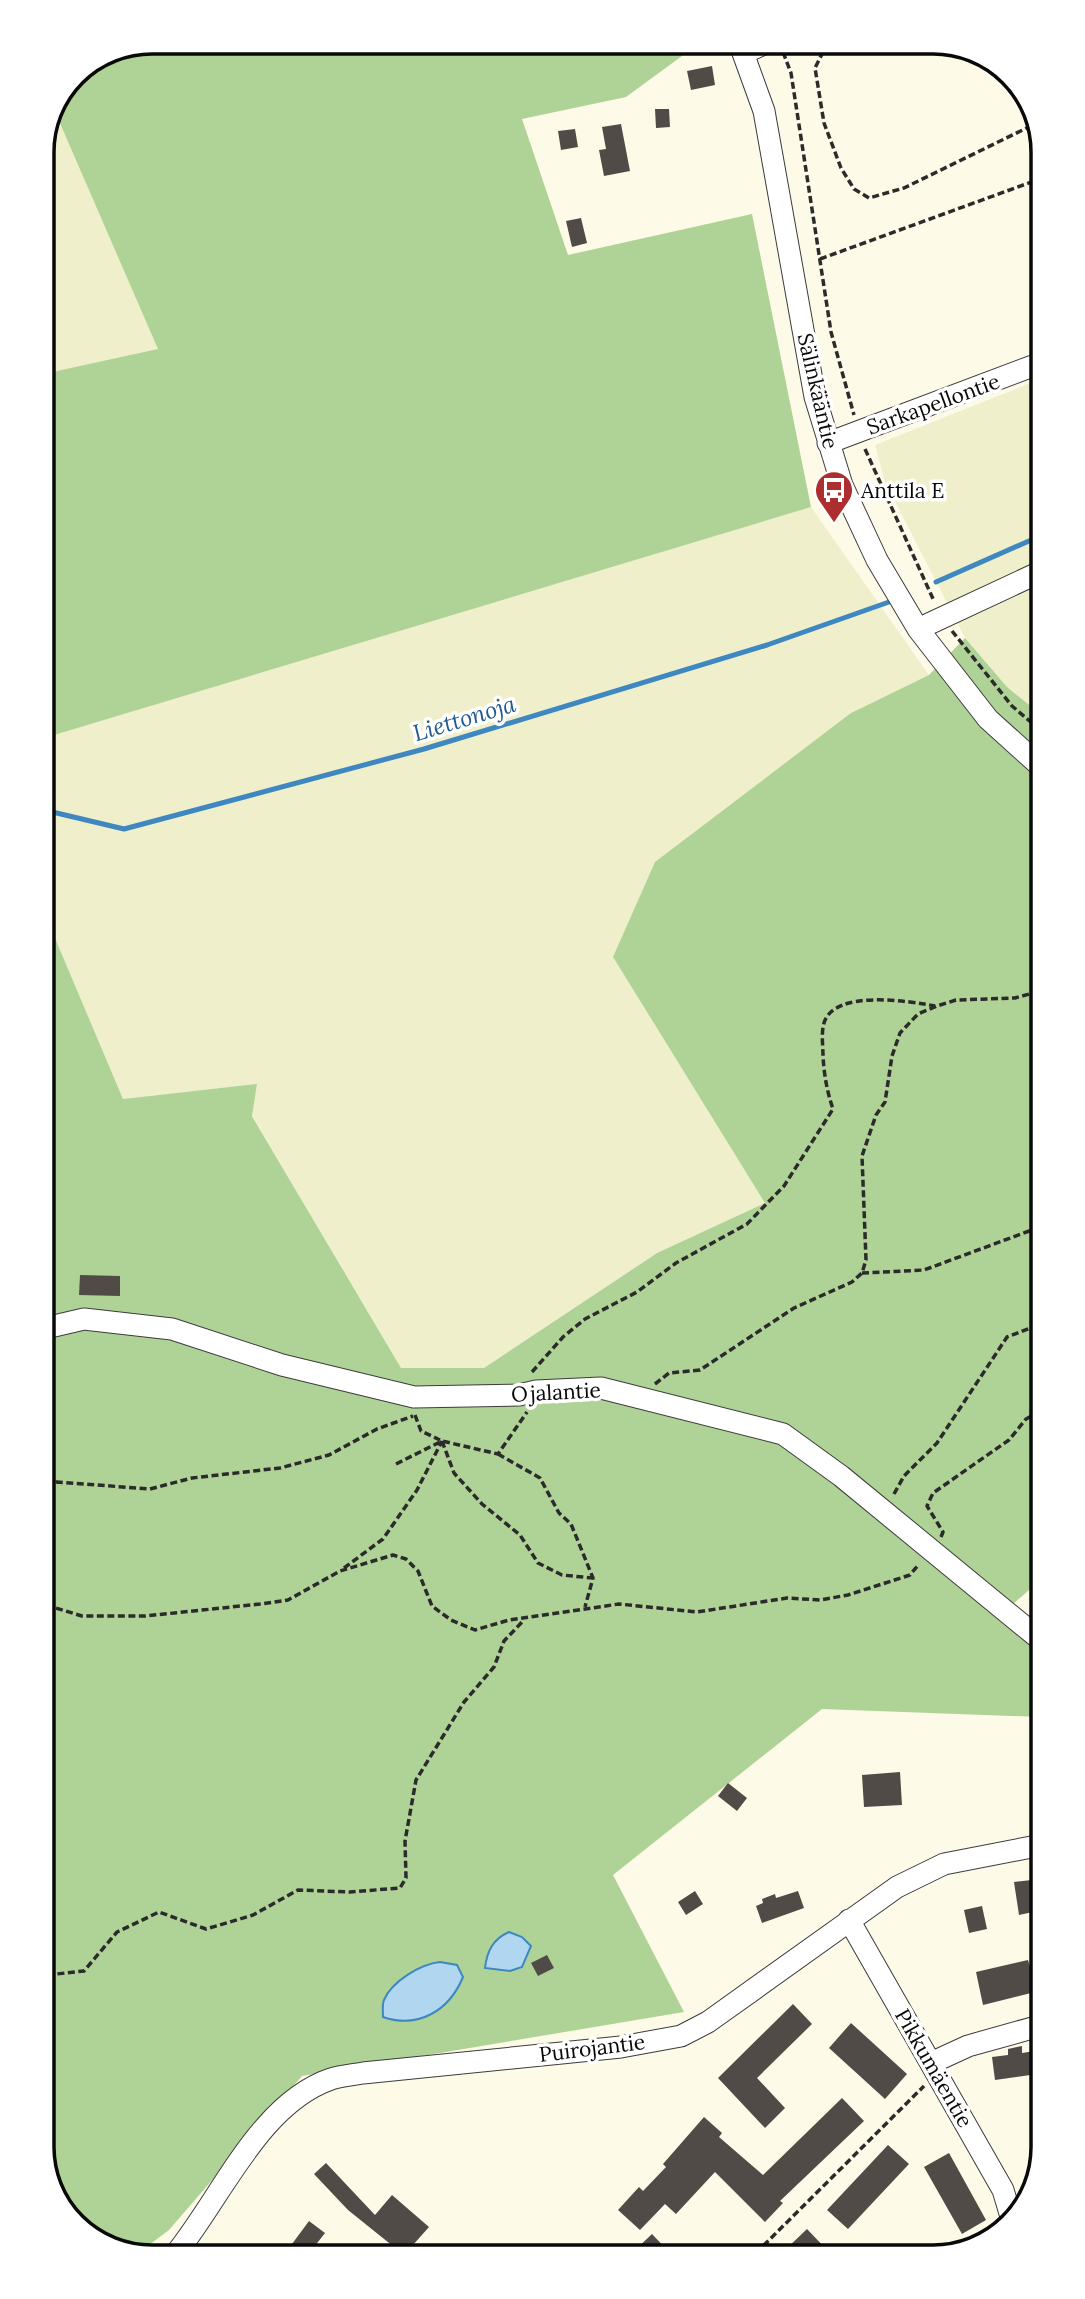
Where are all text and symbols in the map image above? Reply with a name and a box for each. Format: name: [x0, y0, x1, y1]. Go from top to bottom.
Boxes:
street label: Sälinkääntie: [792, 330, 844, 452]
street label: Sarkapellontie: [863, 367, 1003, 441]
bus stop icon: Anttila E: [813, 469, 855, 524]
place label: Anttila E: [860, 477, 944, 504]
water label: Liettonoja: [409, 689, 519, 747]
street label: Ojalantie: [510, 1376, 602, 1408]
street label: Pikkumäentie: [889, 2004, 979, 2132]
street label: Puirojantie: [537, 2028, 647, 2068]

